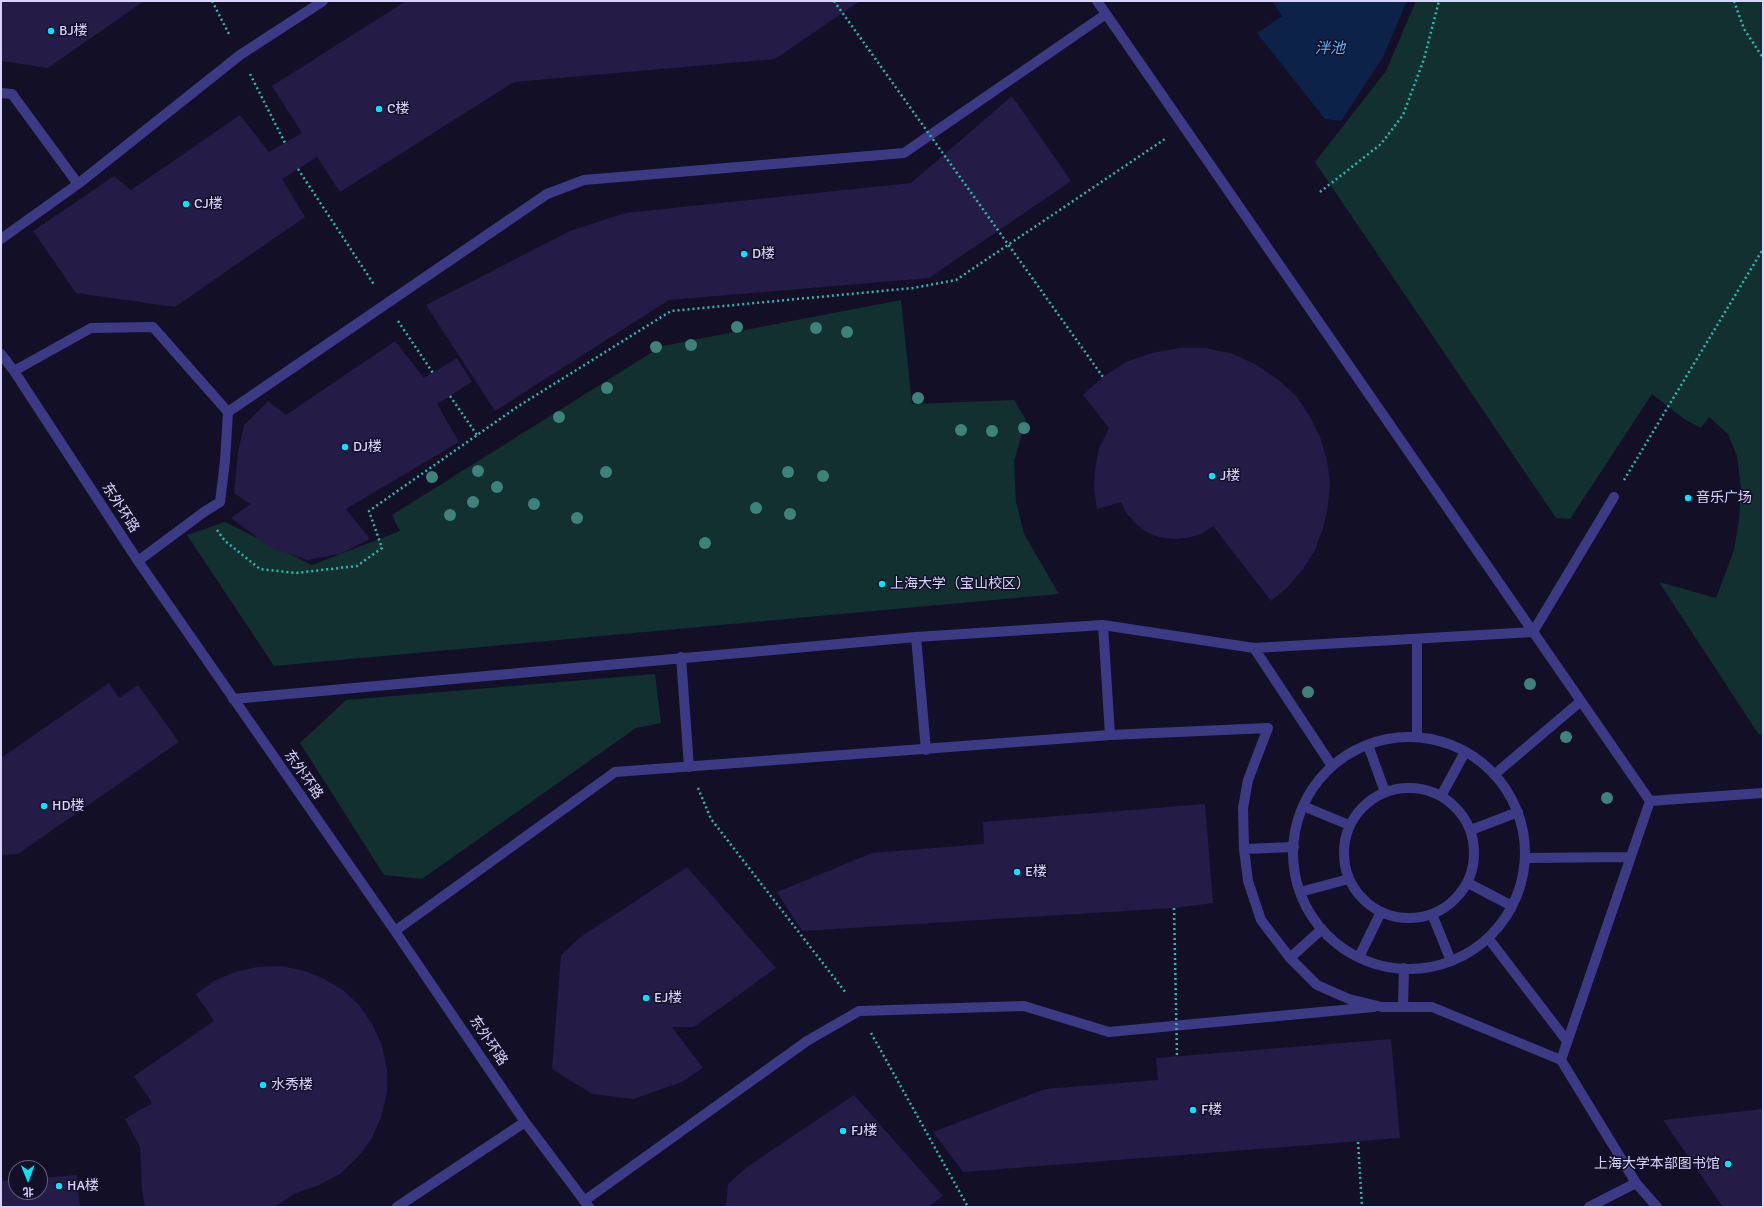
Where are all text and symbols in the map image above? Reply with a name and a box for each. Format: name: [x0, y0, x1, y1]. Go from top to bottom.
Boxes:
place label: BJ楼: [59, 23, 88, 39]
marker: BJ楼: [46, 26, 56, 36]
water label: 泮池: [1315, 40, 1345, 58]
place label: C楼: [387, 101, 409, 117]
marker: C楼: [374, 104, 384, 114]
place label: CJ楼: [194, 196, 223, 212]
marker: CJ楼: [181, 199, 191, 209]
place label: D楼: [752, 246, 775, 262]
marker: D楼: [739, 249, 749, 259]
place label: DJ楼: [353, 439, 382, 455]
marker: DJ楼: [340, 442, 350, 452]
place label: J楼: [1220, 468, 1240, 484]
marker: J楼: [1207, 471, 1217, 481]
street label: 东外环路: [98, 480, 142, 536]
place label: 音乐广场: [1696, 490, 1752, 506]
marker: 音乐广场: [1683, 493, 1693, 503]
place label: 上海大学（宝山校区）: [890, 576, 1030, 592]
marker: 上海大学（宝山校区）: [877, 579, 887, 589]
street label: 东外环路: [280, 747, 326, 803]
place label: HD楼: [52, 798, 85, 814]
marker: HD楼: [39, 801, 49, 811]
place label: E楼: [1025, 864, 1047, 880]
marker: E楼: [1012, 867, 1022, 877]
place label: EJ楼: [654, 990, 682, 1006]
marker: EJ楼: [641, 993, 651, 1003]
street label: 东外环路: [465, 1013, 511, 1069]
place label: 水秀楼: [271, 1077, 313, 1093]
marker: 水秀楼: [258, 1080, 268, 1090]
place label: F楼: [1201, 1102, 1222, 1118]
marker: F楼: [1188, 1105, 1198, 1115]
place label: FJ楼: [851, 1123, 877, 1139]
marker: FJ楼: [838, 1126, 848, 1136]
place label: 上海大学本部图书馆: [1594, 1156, 1720, 1172]
marker: 上海大学本部图书馆: [1723, 1159, 1733, 1169]
north arrow: [8, 1160, 48, 1200]
place label: HA楼: [67, 1178, 99, 1194]
marker: HA楼: [54, 1181, 64, 1191]
text: 北: [23, 1185, 34, 1198]

